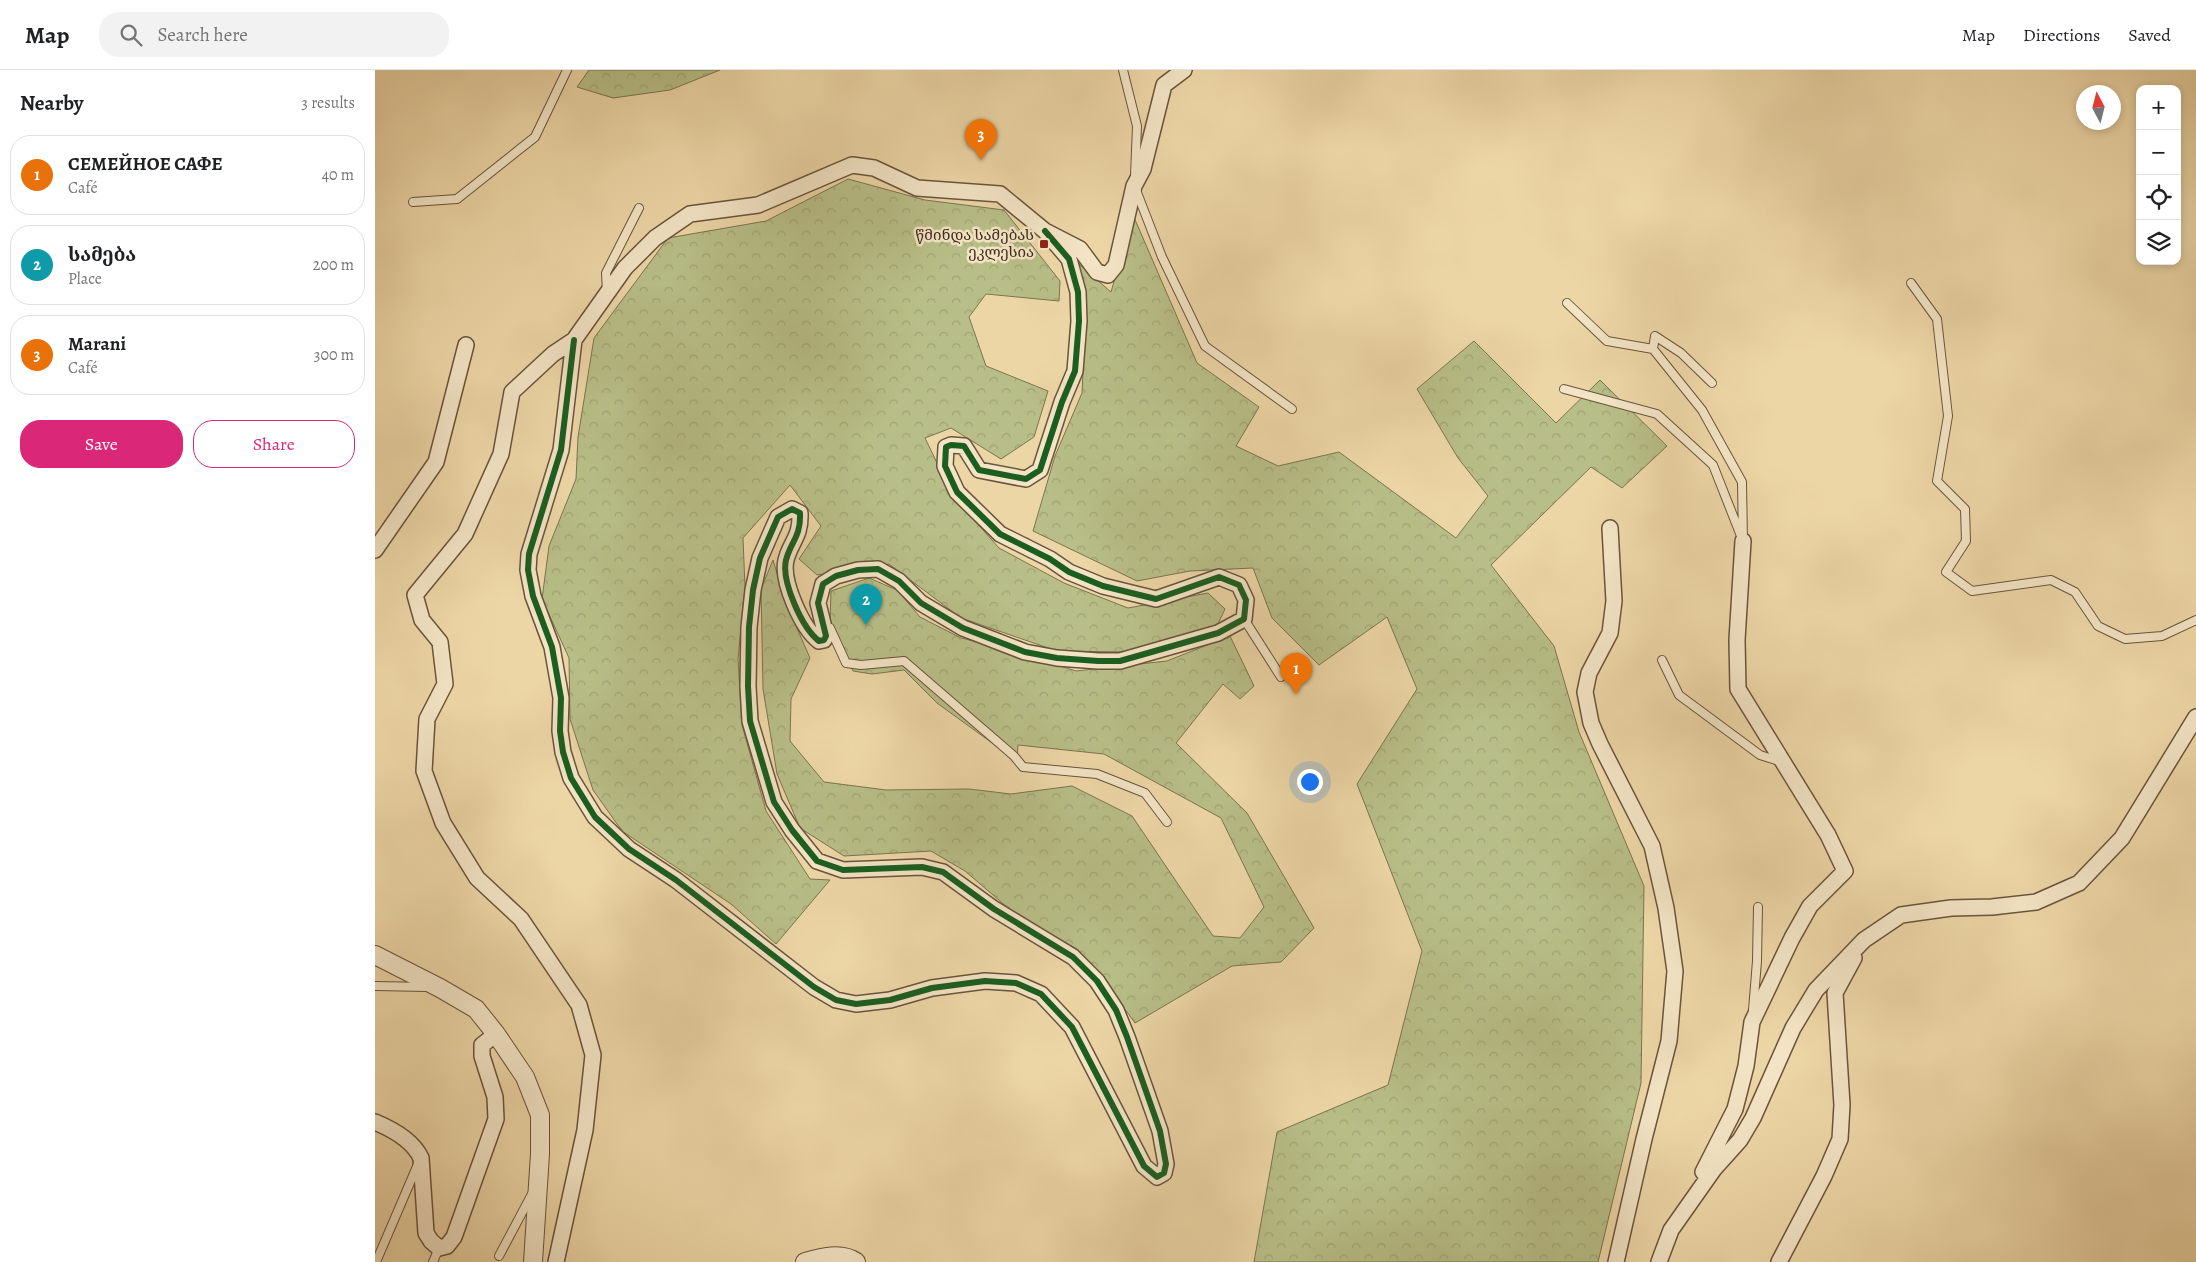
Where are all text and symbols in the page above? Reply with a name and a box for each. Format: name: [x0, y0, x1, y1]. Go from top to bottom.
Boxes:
search box: [99, 12, 449, 57]
text: Map: [25, 19, 69, 51]
icon: search: [117, 21, 145, 49]
text: Search here: [157, 22, 248, 48]
text: Map: [1962, 23, 1995, 47]
text: Directions: [2023, 23, 2100, 47]
text: Saved: [2128, 23, 2171, 47]
north arrow: [2076, 85, 2121, 130]
map controls: [2136, 85, 2181, 265]
button: +: [2136, 85, 2181, 130]
text: Nearby: [20, 89, 83, 117]
text: 3 results: [301, 92, 355, 114]
pin: 3: [965, 119, 997, 160]
button: −: [2136, 130, 2181, 175]
text: СЕМЕЙНОЕ САФЕ: [68, 151, 222, 177]
text: 1: [34, 164, 40, 186]
text: 40 m: [322, 164, 354, 186]
button: locate: [2136, 175, 2181, 220]
text: Café: [68, 177, 98, 199]
button: layers: [2136, 220, 2181, 265]
place label: წმინდა სამებას ეკლესია: [915, 225, 1034, 262]
marker: წმინდა სამებას ეკლესია: [1038, 238, 1050, 250]
text: სამება: [68, 242, 136, 268]
text: 2: [33, 254, 41, 276]
text: 200 m: [313, 254, 354, 276]
text: Place: [68, 268, 102, 290]
text: Marani: [68, 331, 126, 357]
text: 3: [34, 344, 40, 366]
text: 300 m: [314, 344, 354, 366]
text: Café: [68, 357, 98, 379]
button: Save: [20, 420, 183, 468]
button: Share: [193, 420, 355, 468]
pin: 2: [850, 584, 882, 625]
pin: 1: [1280, 653, 1312, 694]
your location: [1297, 769, 1323, 795]

